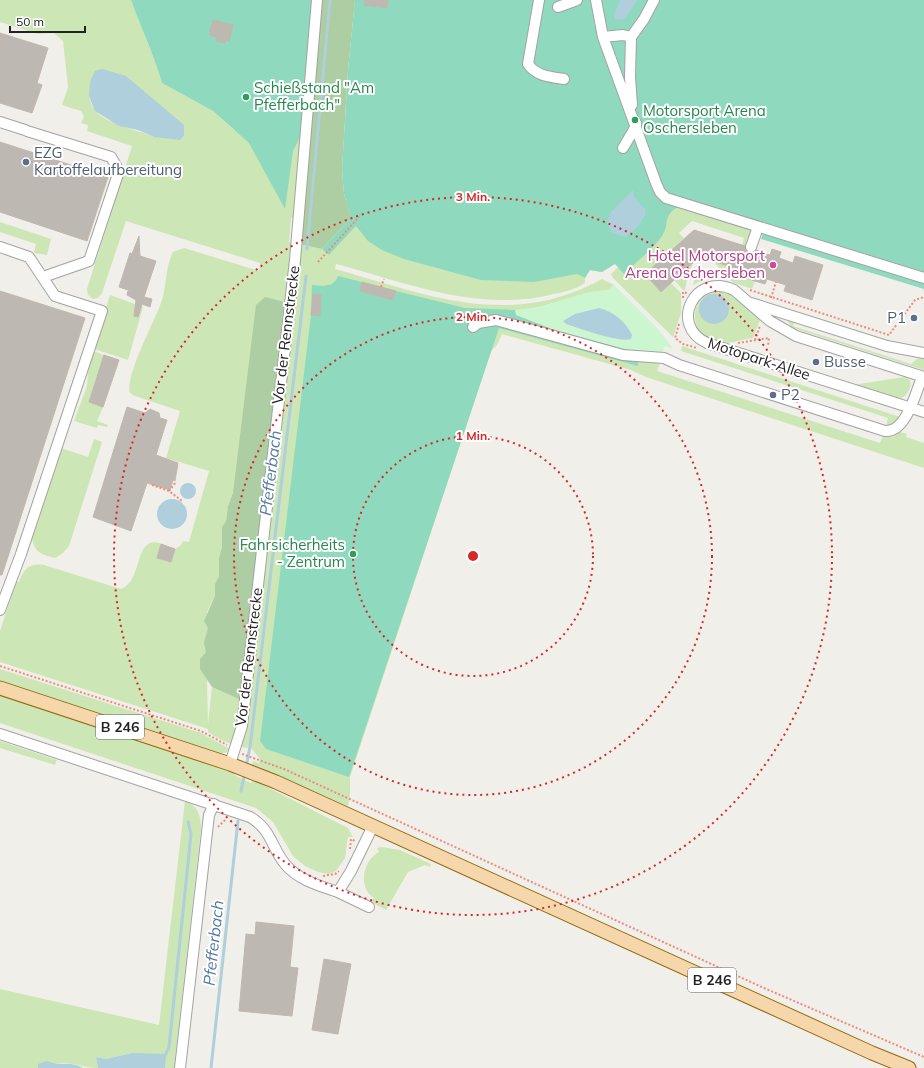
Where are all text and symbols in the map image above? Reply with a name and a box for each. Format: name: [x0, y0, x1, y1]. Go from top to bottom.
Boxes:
scale bar: [10, 8, 85, 34]
text: 50 m: [16, 14, 44, 29]
place label: Schießstand "Am Pfefferbach": [254, 78, 374, 114]
marker: Schießstand "Am Pfefferbach": [241, 92, 251, 102]
place label: Motorsport Arena Oschersleben: [643, 101, 766, 137]
marker: Motorsport Arena Oschersleben: [630, 115, 640, 125]
place label: EZG Kartoffelaufbereitung: [34, 143, 182, 179]
marker: EZG Kartoffelaufbereitung: [21, 157, 31, 167]
text: 3 Min.: [456, 189, 490, 204]
place label: Hotel Motorsport Arena Oschersleben: [625, 246, 765, 282]
marker: Hotel Motorsport Arena Oschersleben: [768, 260, 778, 270]
street label: Vor der Rennstrecke: [268, 265, 303, 405]
place label: P1: [887, 308, 906, 327]
text: 2 Min.: [456, 309, 490, 324]
marker: P1: [909, 313, 919, 323]
street label: Motopark-Allee: [706, 333, 813, 384]
place label: Busse: [824, 352, 866, 371]
marker: Busse: [811, 357, 821, 367]
place label: P2: [781, 385, 800, 404]
marker: P2: [768, 390, 778, 400]
text: 1 Min.: [456, 428, 490, 443]
water label: Pfefferbach: [255, 429, 285, 517]
place label: Fahrsicherheits - Zentrum: [240, 535, 345, 571]
marker: Fahrsicherheits - Zentrum: [348, 549, 358, 559]
centre of rings: [466, 549, 480, 563]
street label: Vor der Rennstrecke: [231, 587, 266, 727]
road number: B 246: [96, 715, 144, 739]
water label: Pfefferbach: [199, 899, 227, 987]
road number: B 246: [688, 968, 736, 992]

